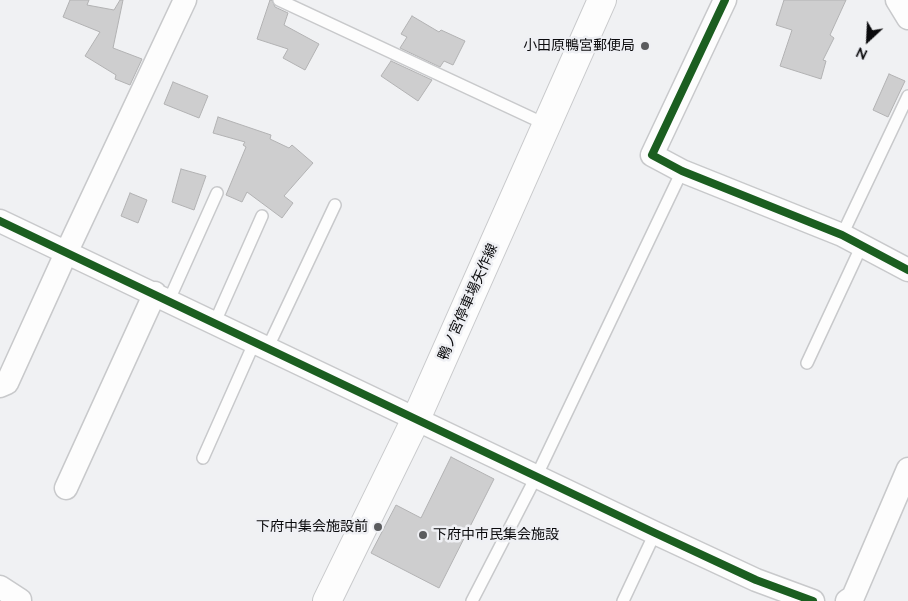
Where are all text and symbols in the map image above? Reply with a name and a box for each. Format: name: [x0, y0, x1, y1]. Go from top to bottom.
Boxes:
north arrow: [843, 15, 893, 65]
place label: 小田原鴨宮郵便局: [523, 38, 635, 54]
marker: 小田原鴨宮郵便局: [639, 40, 651, 52]
text: N: [853, 43, 870, 64]
street label: 鴨ノ宮停車場矢作線: [435, 241, 501, 363]
place label: 下府中集会施設前: [256, 519, 368, 535]
marker: 下府中集会施設前: [372, 521, 384, 533]
place label: 下府中市民集会施設: [433, 527, 559, 543]
marker: 下府中市民集会施設: [417, 529, 429, 541]

